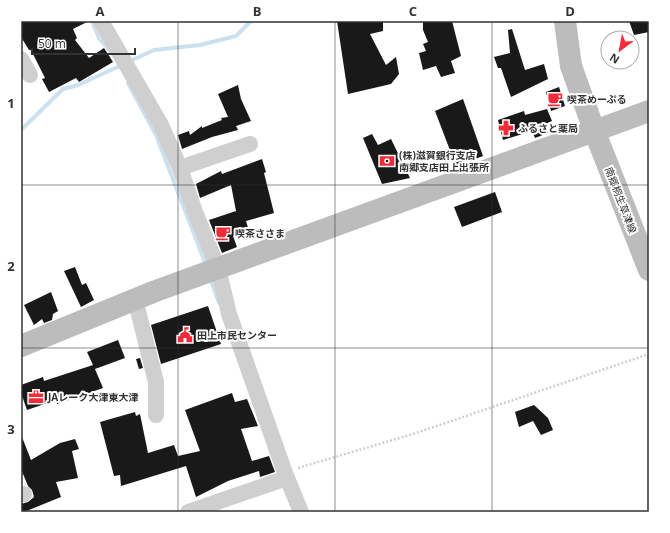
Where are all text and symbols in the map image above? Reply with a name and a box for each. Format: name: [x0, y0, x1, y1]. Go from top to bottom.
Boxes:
text: A: [96, 2, 105, 20]
text: B: [253, 2, 262, 20]
text: C: [409, 2, 417, 20]
text: D: [565, 2, 575, 20]
scale bar: [32, 30, 135, 56]
north arrow: [600, 30, 640, 70]
text: 50 m: [38, 35, 66, 52]
text: N: [607, 50, 622, 68]
cafe icon: 喫茶めーぷる: [546, 90, 564, 108]
place label: 喫茶めーぷる: [567, 92, 627, 106]
text: 1: [7, 94, 15, 112]
pharmacy icon: ふるさと薬局: [497, 119, 515, 137]
place label: ふるさと薬局: [518, 121, 578, 135]
place label: (株)滋賀銀行支店 南郷支店田上出張所: [399, 148, 489, 174]
bank icon: (株)滋賀銀行支店 南郷支店田上出張所: [378, 152, 396, 170]
street label: 南郷桐生草津線: [602, 165, 640, 235]
cafe icon: 喫茶ささま: [214, 224, 232, 242]
place label: 喫茶ささま: [235, 226, 285, 240]
text: 2: [7, 257, 15, 275]
public building icon: 田上市民センター: [176, 326, 194, 344]
place label: 田上市民センター: [197, 328, 277, 342]
office icon: JAレーク大津東大津: [27, 388, 45, 406]
place label: JAレーク大津東大津: [47, 390, 138, 404]
text: 3: [7, 420, 15, 438]

